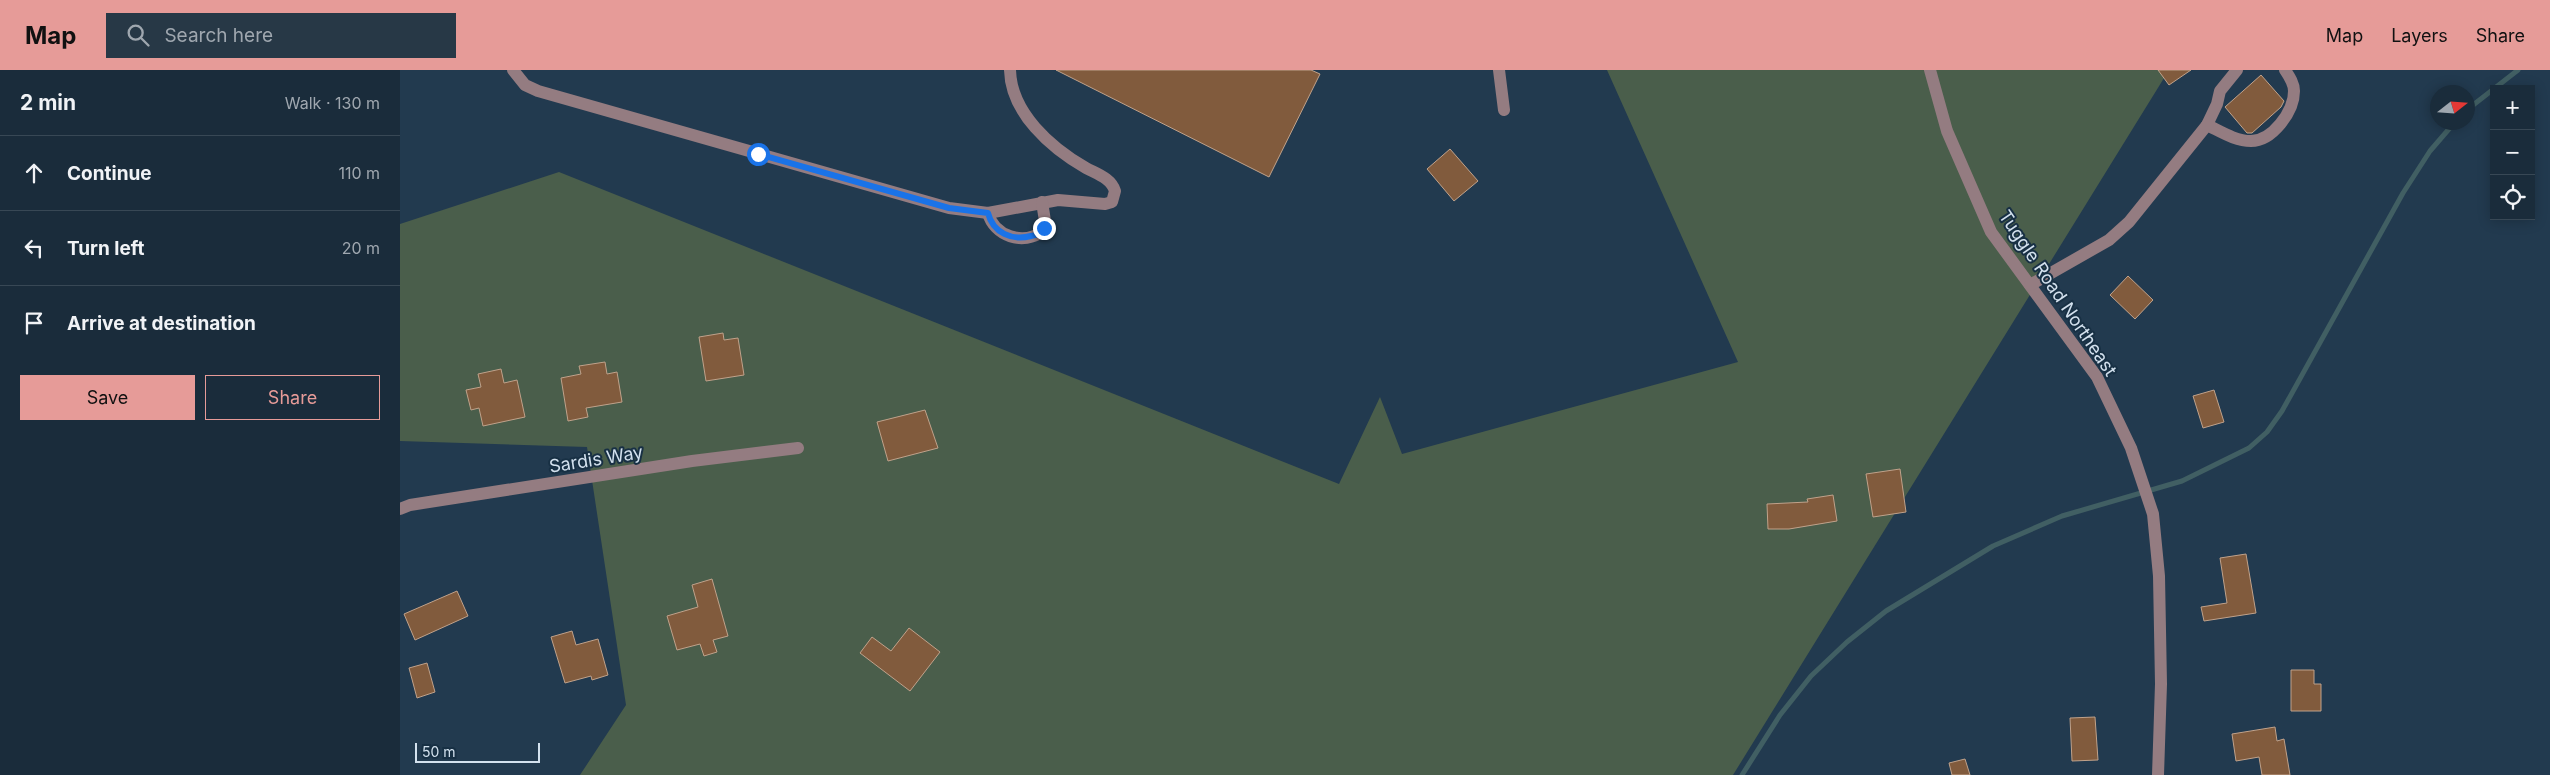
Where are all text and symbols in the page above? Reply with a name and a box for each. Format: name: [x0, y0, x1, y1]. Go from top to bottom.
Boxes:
search box: [106, 13, 456, 58]
text: Map: [25, 21, 76, 50]
icon: search: [124, 21, 152, 49]
text: Search here: [164, 24, 273, 47]
text: Map: [2326, 25, 2363, 46]
text: Layers: [2391, 25, 2448, 46]
text: Share: [2476, 25, 2525, 46]
north arrow: [2430, 85, 2475, 130]
map controls: [2490, 85, 2535, 220]
button: +: [2490, 85, 2535, 130]
text: 2 min: [20, 90, 76, 115]
text: Walk · 130 m: [285, 93, 380, 113]
button: −: [2490, 130, 2535, 175]
route start: [747, 143, 770, 166]
icon: ahead: [20, 159, 48, 187]
text: Continue: [67, 162, 152, 185]
text: 110 m: [338, 163, 380, 183]
button: locate: [2490, 175, 2535, 220]
street label: Tuggle Road Northeast: [1995, 206, 2121, 380]
route end: [1033, 217, 1056, 240]
icon: left: [20, 234, 48, 262]
text: Turn left: [67, 237, 145, 260]
text: 20 m: [342, 238, 380, 258]
icon: arrive: [20, 309, 48, 337]
text: Arrive at destination: [67, 312, 256, 335]
button: Save: [20, 375, 195, 420]
button: Share: [205, 375, 380, 420]
street label: Sardis Way: [548, 441, 644, 477]
scale bar: [415, 740, 540, 763]
text: 50 m: [422, 743, 456, 760]

